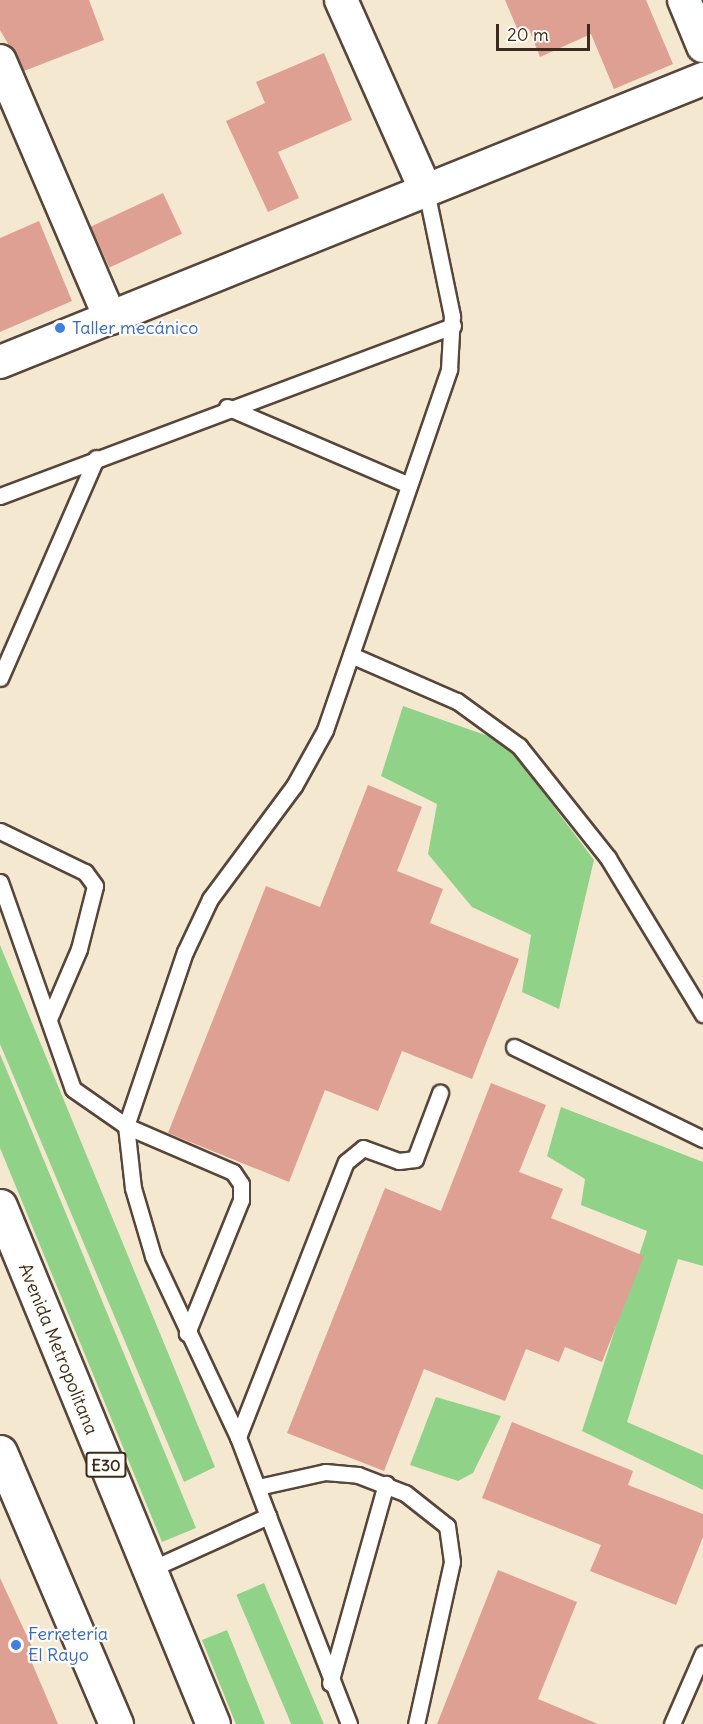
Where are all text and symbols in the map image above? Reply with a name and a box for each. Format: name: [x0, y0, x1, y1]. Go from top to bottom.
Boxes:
scale bar: [499, 12, 594, 50]
text: 20 m: [507, 23, 549, 46]
place label: Taller mecánico: [72, 317, 198, 339]
marker: Taller mecánico: [53, 321, 67, 335]
street label: Avenida Metropolitana: [14, 1260, 102, 1438]
road number: E30: [85, 1452, 127, 1478]
place label: Ferretería El Rayo: [28, 1624, 108, 1666]
marker: Ferretería El Rayo: [9, 1638, 23, 1652]

